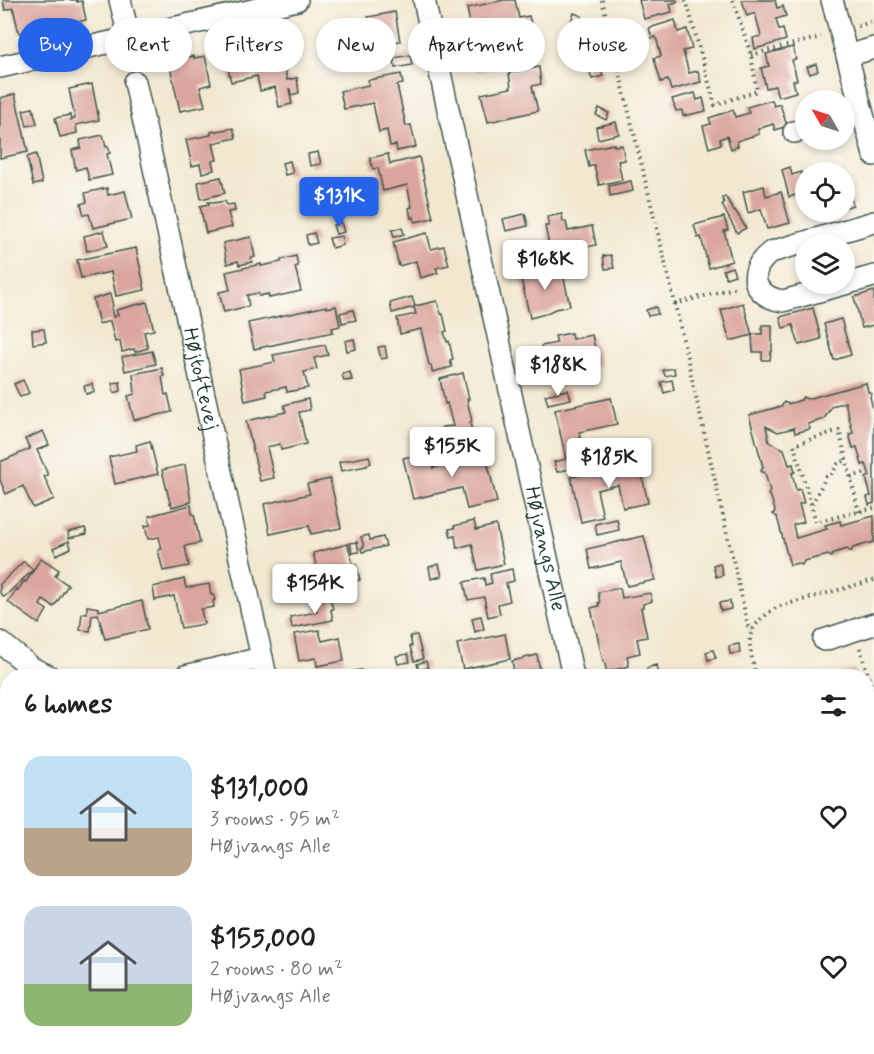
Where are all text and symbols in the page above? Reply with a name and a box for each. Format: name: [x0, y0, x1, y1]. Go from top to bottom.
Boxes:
chip: Buy: [18, 18, 93, 72]
chip: Rent: [105, 18, 192, 72]
chip: Filters: [204, 18, 304, 72]
chip: New: [316, 18, 396, 72]
chip: Apartment: [408, 18, 545, 72]
chip: House: [557, 18, 649, 72]
north arrow: [795, 90, 855, 150]
map controls: [795, 90, 855, 294]
button: locate: [795, 162, 855, 222]
pin: $131K: [297, 177, 381, 228]
text: $131K: [313, 183, 365, 210]
button: layers: [795, 234, 855, 294]
pin: $168K: [503, 240, 587, 291]
text: $168K: [517, 246, 573, 273]
street label: Højtoftevej: [176, 325, 225, 433]
pin: $188K: [516, 346, 600, 397]
text: $188K: [530, 352, 586, 379]
pin: $155K: [410, 427, 494, 478]
text: $155K: [424, 433, 480, 460]
pin: $185K: [567, 438, 651, 489]
text: $185K: [581, 444, 637, 471]
street label: Højvangs Alle: [518, 484, 572, 614]
pin: $154K: [273, 564, 357, 615]
text: $154K: [286, 570, 344, 597]
text: 6 homes: [24, 688, 112, 722]
icon: filters: [817, 689, 850, 722]
text: $131,000: [210, 772, 309, 806]
icon: home: [72, 780, 144, 852]
icon: heart: [817, 800, 850, 833]
text: 3 rooms · 95 m²: [210, 806, 340, 833]
text: Højvangs Alle: [210, 833, 331, 860]
text: $155,000: [210, 922, 316, 956]
icon: home: [72, 930, 144, 1002]
icon: heart: [817, 950, 850, 983]
text: 2 rooms · 80 m²: [210, 956, 343, 983]
text: Højvangs Alle: [210, 983, 331, 1010]

